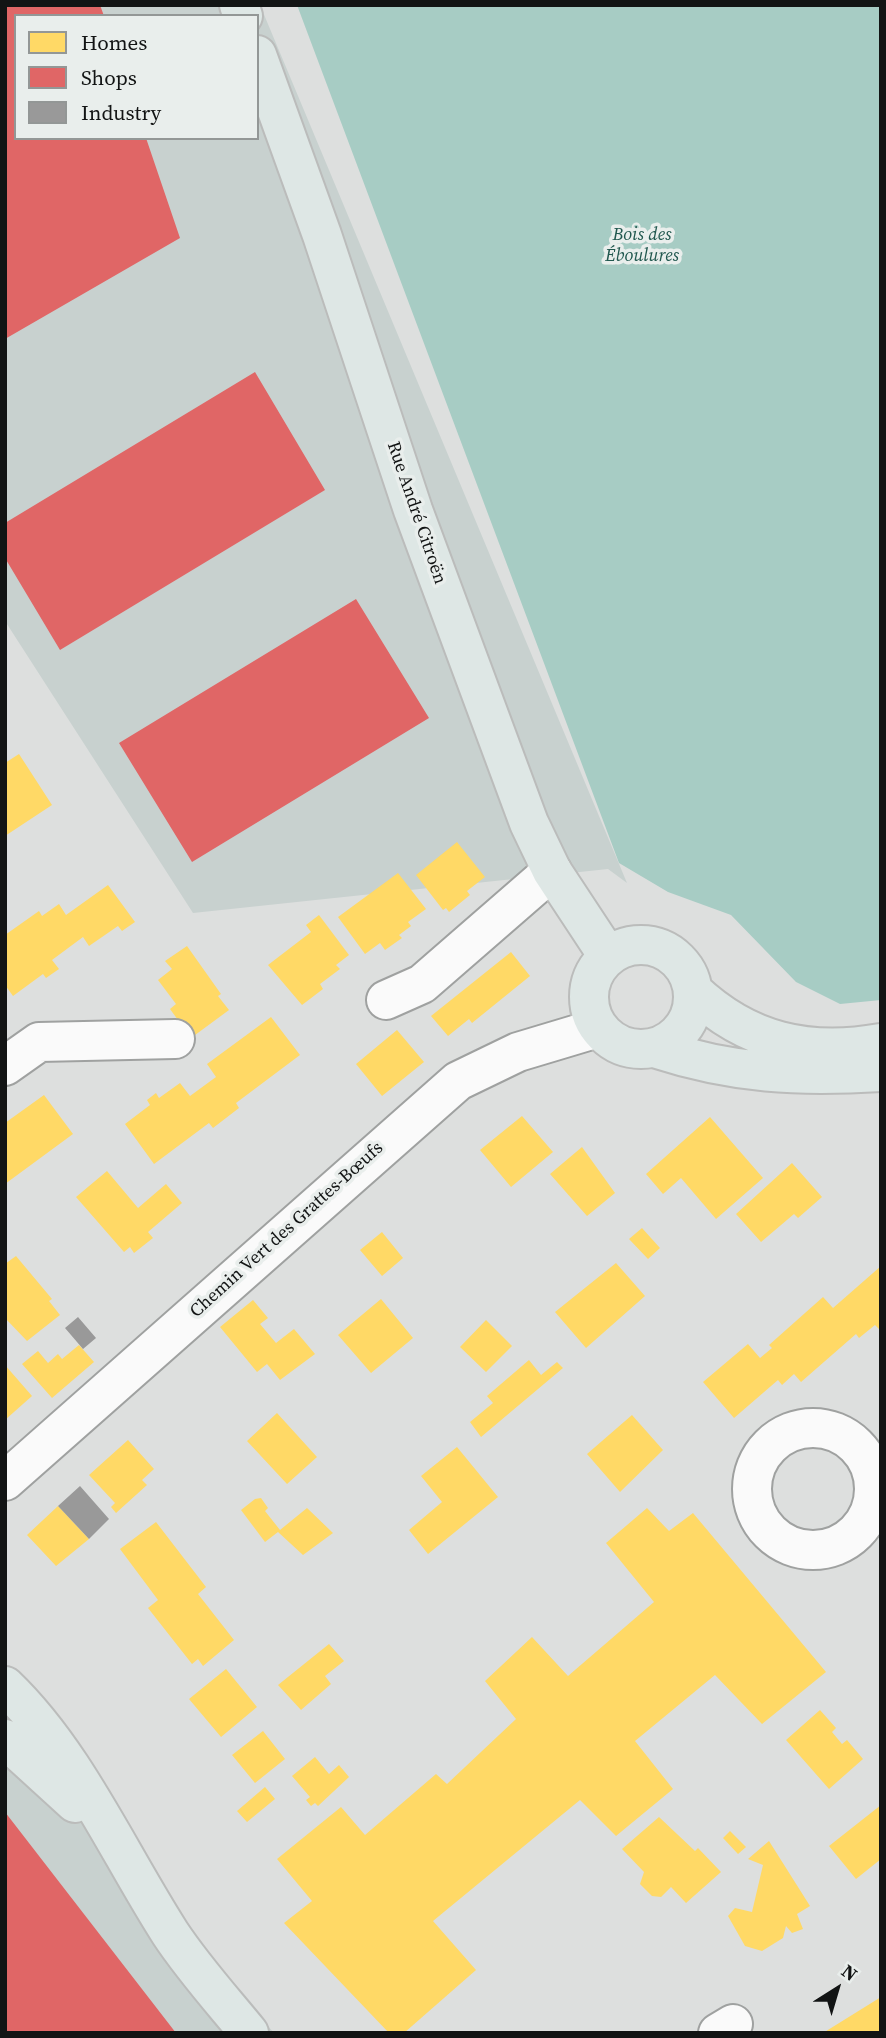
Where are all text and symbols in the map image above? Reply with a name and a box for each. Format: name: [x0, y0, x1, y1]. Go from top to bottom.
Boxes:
legend: [14, 14, 259, 140]
text: Homes: [81, 28, 147, 57]
text: Shops: [81, 63, 137, 92]
text: Industry: [81, 98, 161, 127]
park label: Bois des Éboulures: [605, 224, 679, 266]
street label: Rue André Citroën: [382, 439, 450, 587]
street label: Chemin Vert des Grattes-Bœufs: [186, 1138, 388, 1322]
north arrow: [802, 1954, 872, 2024]
text: N: [836, 1958, 863, 1987]

